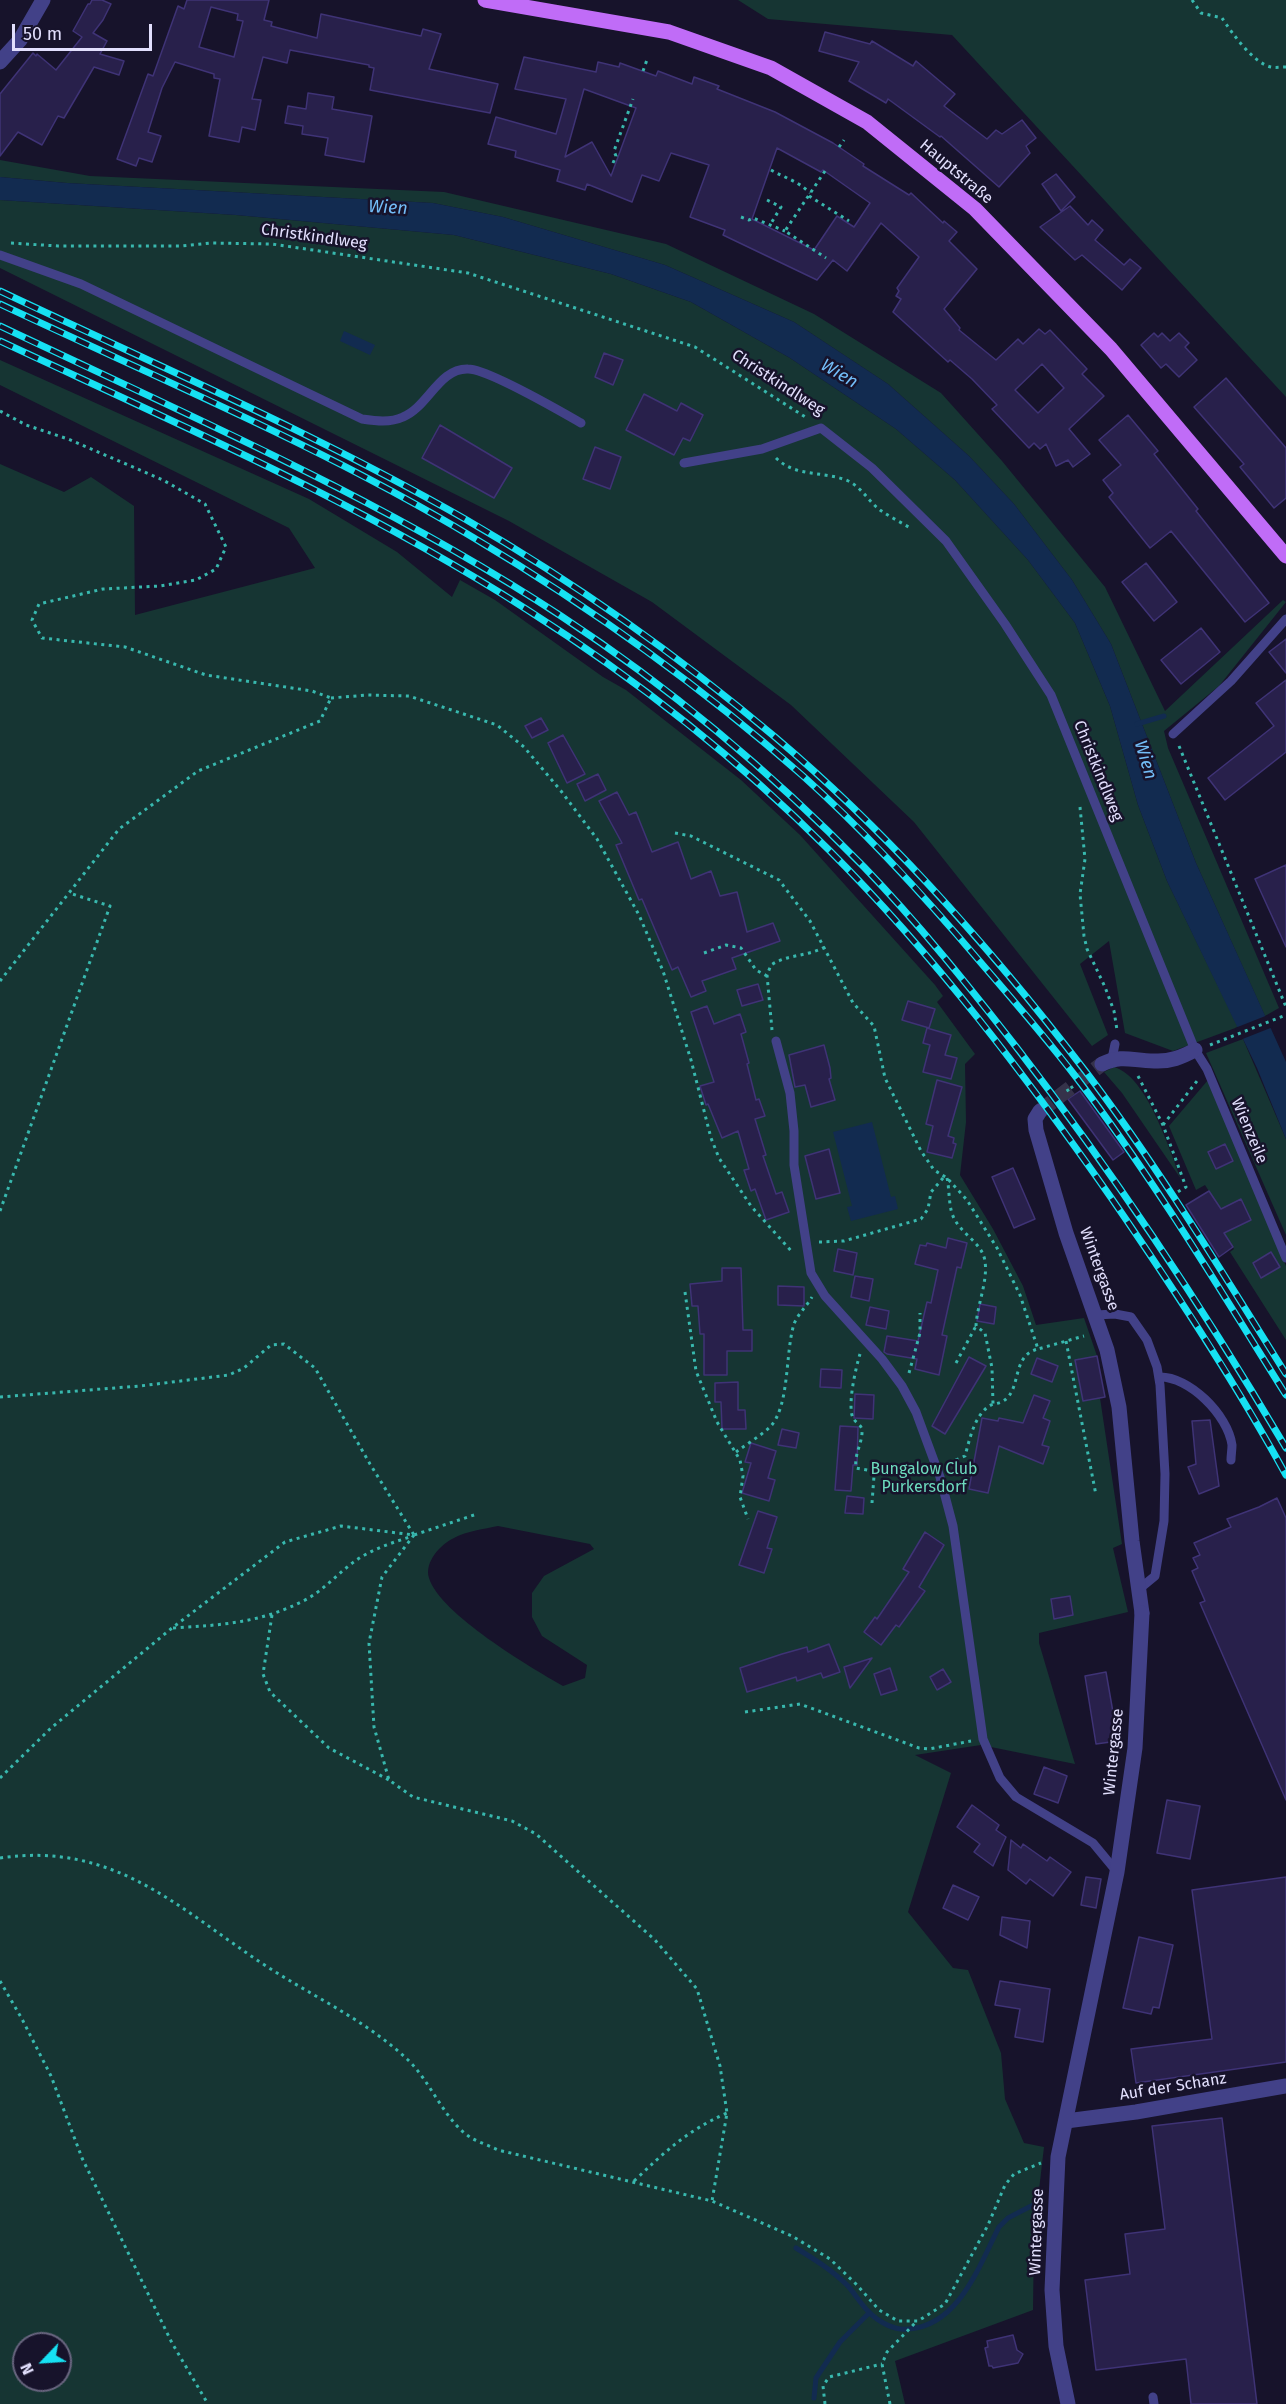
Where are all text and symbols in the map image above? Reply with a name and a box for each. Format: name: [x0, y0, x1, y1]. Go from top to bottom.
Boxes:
scale bar: [15, 12, 154, 50]
text: 50 m: [23, 23, 62, 45]
street label: Hauptstraße: [915, 136, 997, 208]
water label: Wien: [368, 196, 408, 220]
street label: Christkindlweg: [260, 220, 368, 254]
street label: Christkindlweg: [728, 346, 828, 420]
water label: Wien: [816, 355, 862, 393]
street label: Christkindlweg: [1069, 718, 1127, 824]
water label: Wien: [1129, 738, 1161, 782]
street label: Wienzeile: [1227, 1095, 1271, 1167]
street label: Wintergasse: [1075, 1225, 1123, 1313]
park label: Bungalow Club Purkersdorf: [871, 1460, 977, 1498]
street label: Wintergasse: [1100, 1708, 1128, 1796]
street label: Auf der Schanz: [1118, 2069, 1228, 2105]
street label: Wintergasse: [1026, 2188, 1048, 2276]
north arrow: [12, 2332, 72, 2392]
text: N: [16, 2360, 38, 2378]

